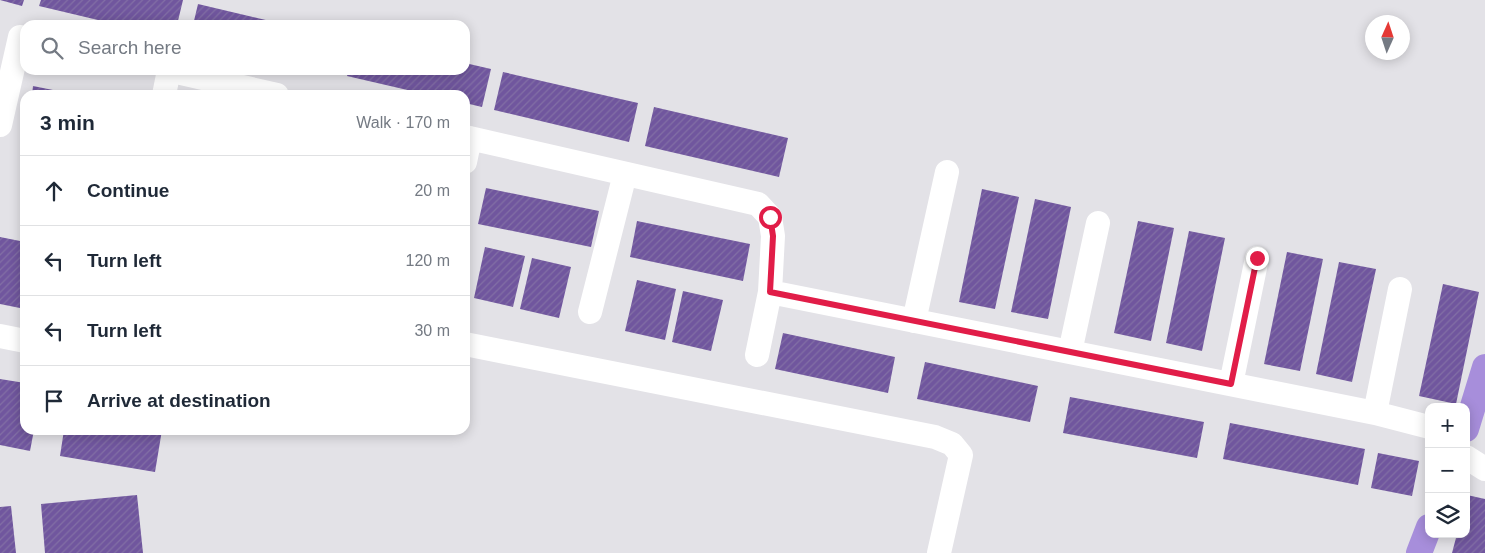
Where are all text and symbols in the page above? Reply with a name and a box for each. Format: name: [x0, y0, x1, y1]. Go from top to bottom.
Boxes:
north arrow: [1365, 15, 1410, 60]
search box: [20, 20, 470, 75]
icon: search: [38, 34, 66, 62]
text: Search here: [78, 37, 182, 58]
text: 3 min: [40, 111, 95, 134]
text: Walk · 170 m: [356, 114, 450, 131]
icon: ahead: [40, 177, 68, 205]
text: Continue: [87, 180, 169, 201]
text: 20 m: [414, 182, 450, 199]
route start: [759, 206, 782, 229]
icon: left: [40, 247, 68, 275]
route end: [1246, 247, 1269, 270]
text: Turn left: [87, 250, 162, 271]
text: 120 m: [406, 252, 450, 269]
icon: left: [40, 317, 68, 345]
text: Turn left: [87, 320, 162, 341]
text: 30 m: [414, 322, 450, 339]
icon: arrive: [40, 387, 68, 415]
text: Arrive at destination: [87, 390, 271, 411]
map controls: [1425, 403, 1470, 538]
button: +: [1425, 403, 1470, 448]
button: −: [1425, 448, 1470, 493]
button: layers: [1425, 493, 1470, 538]

